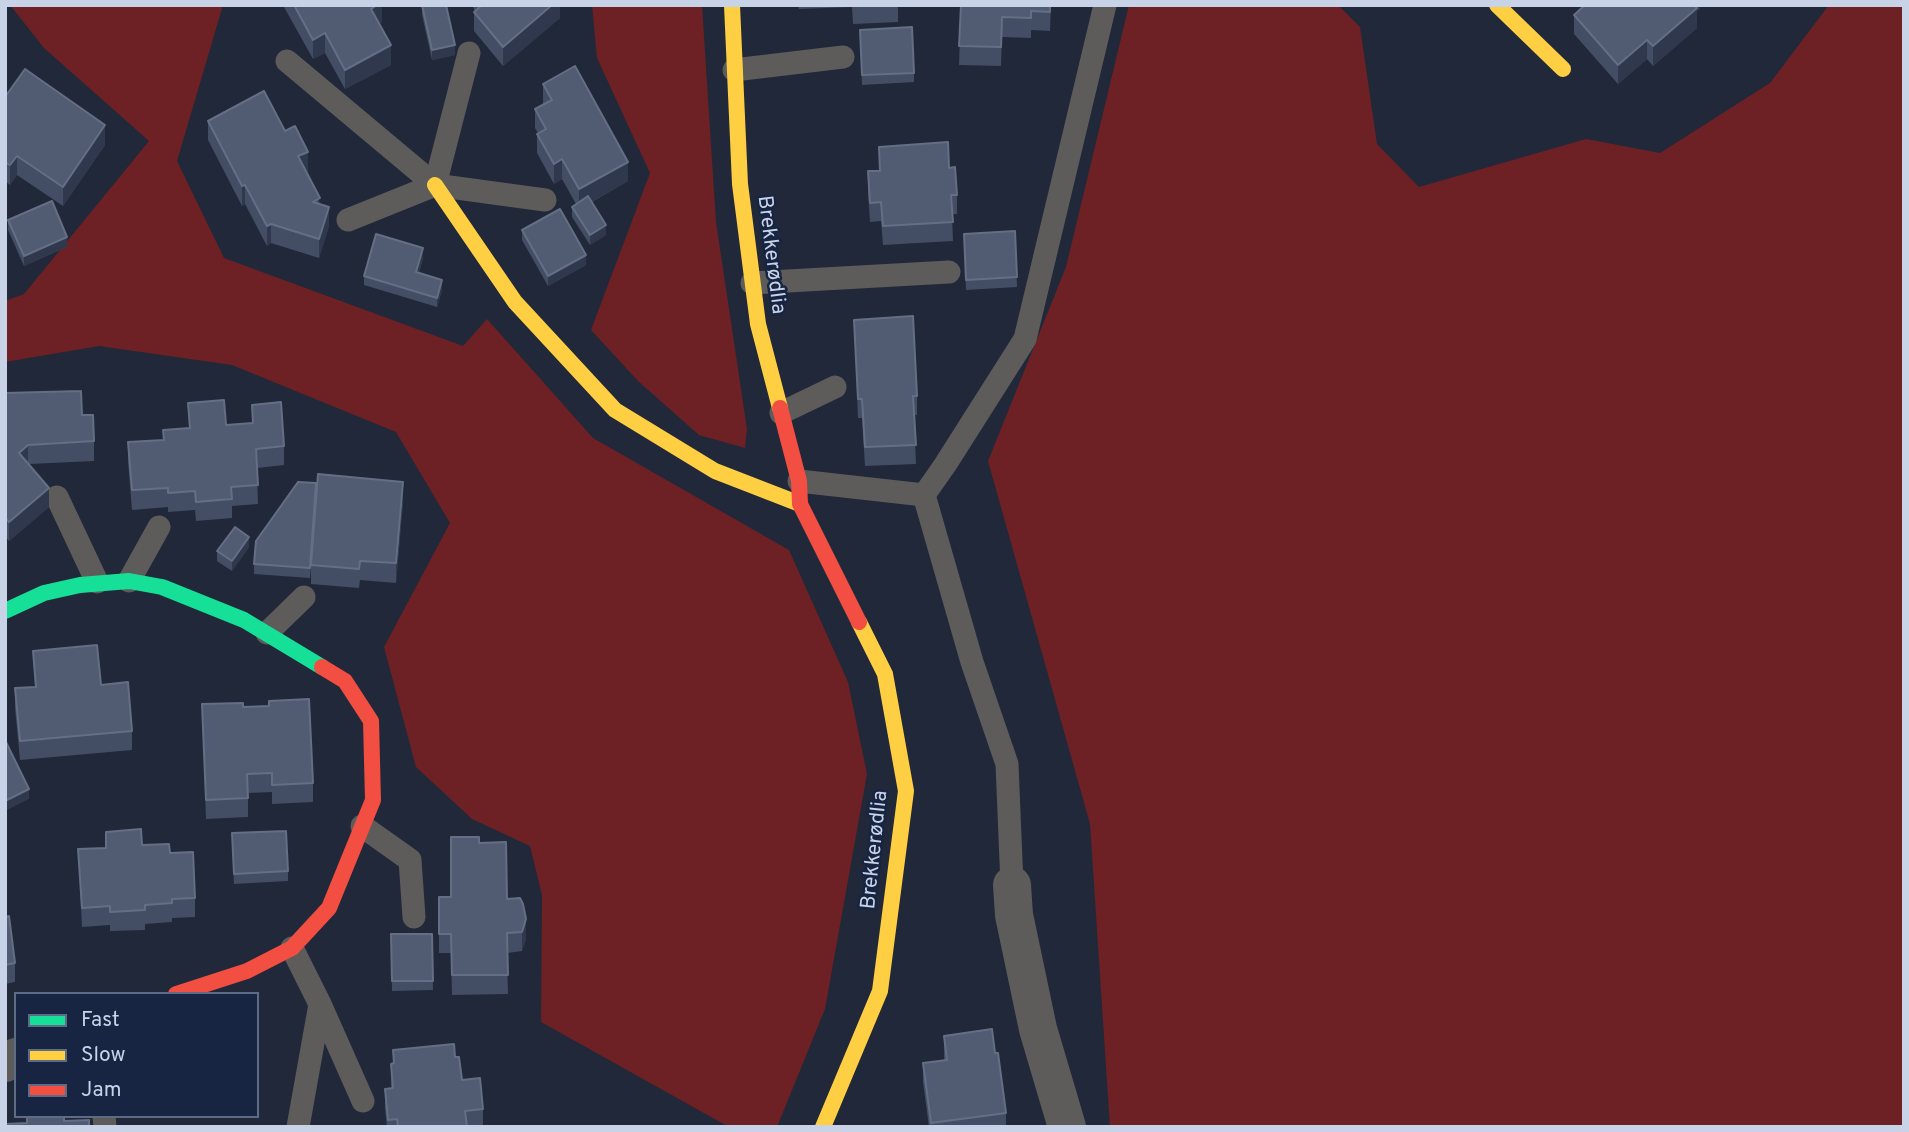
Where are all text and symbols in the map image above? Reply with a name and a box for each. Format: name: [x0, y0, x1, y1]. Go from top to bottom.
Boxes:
street label: Brekkerødlia: [750, 194, 790, 316]
street label: Brekkerødlia: [857, 789, 895, 911]
legend: [14, 992, 259, 1118]
text: Fast: [81, 1007, 120, 1034]
text: Slow: [81, 1042, 126, 1069]
text: Jam: [81, 1077, 122, 1104]

